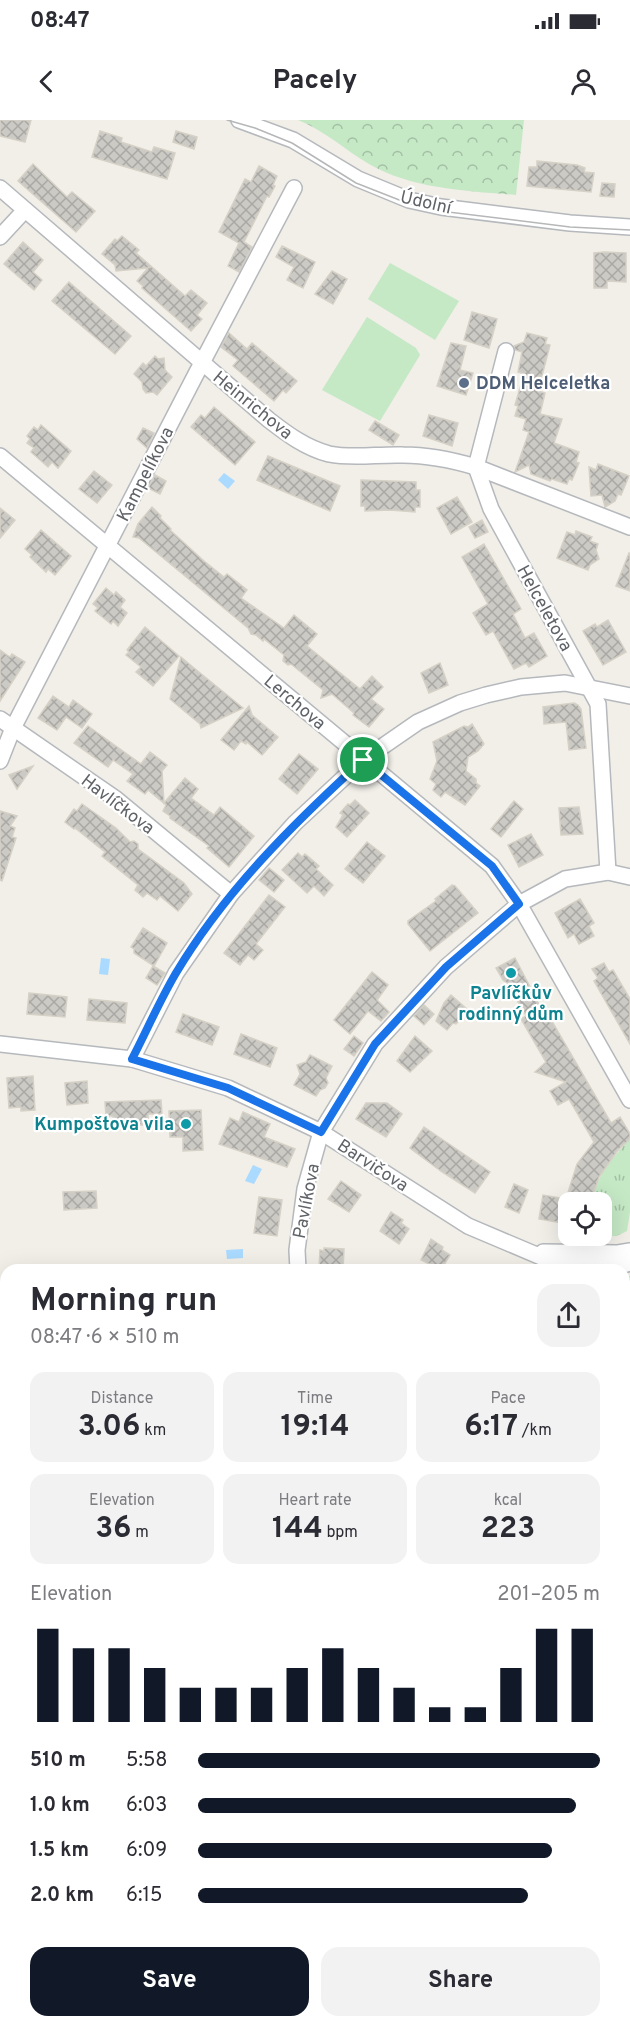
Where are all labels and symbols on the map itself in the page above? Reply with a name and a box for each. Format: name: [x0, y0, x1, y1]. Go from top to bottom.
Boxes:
street label: Údolní: [398, 184, 455, 221]
street label: Heinrichova: [207, 367, 297, 445]
place label: DDM Helceletka: [476, 373, 610, 396]
marker: DDM Helceletka: [457, 376, 471, 390]
street label: Kampelíkova: [113, 423, 180, 526]
street label: Helceletova: [511, 562, 577, 656]
street label: Lerchova: [258, 671, 330, 736]
pin: [337, 734, 388, 785]
street label: Havlíčkova: [76, 770, 158, 840]
marker: Pavlíčkův rodinný dům: [504, 966, 518, 980]
place label: Pavlíčkův rodinný dům: [458, 983, 564, 1027]
place label: Kumpoštova vila: [34, 1114, 174, 1137]
marker: Kumpoštova vila: [179, 1117, 193, 1131]
street label: Barvičova: [332, 1135, 412, 1198]
street label: Pavlíkova: [289, 1162, 326, 1241]

